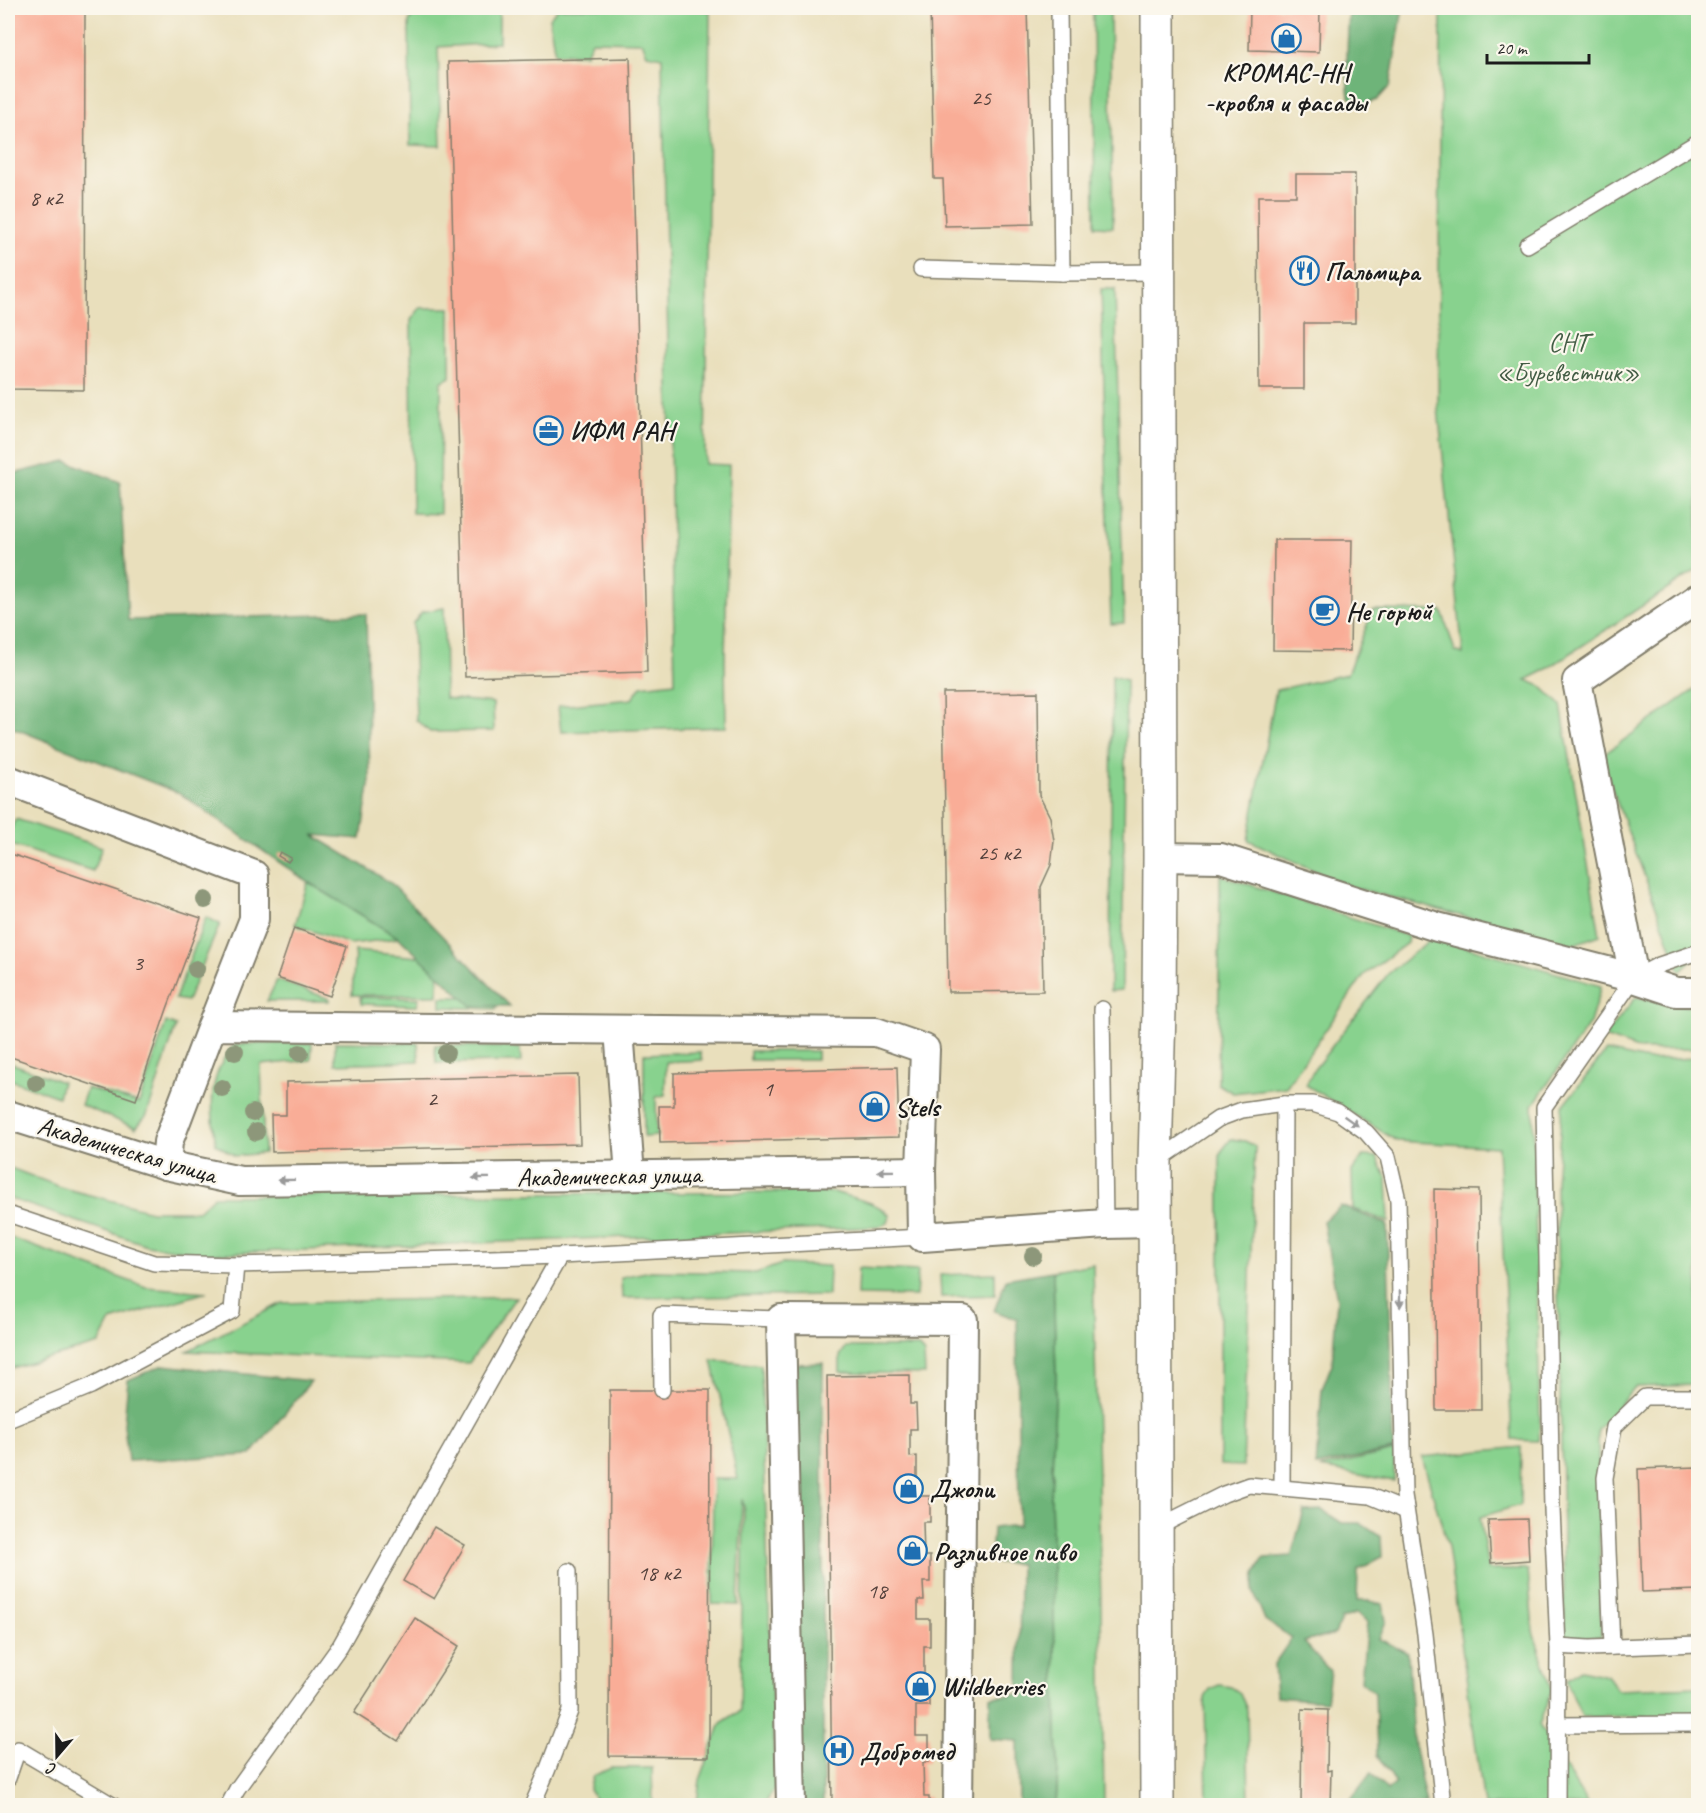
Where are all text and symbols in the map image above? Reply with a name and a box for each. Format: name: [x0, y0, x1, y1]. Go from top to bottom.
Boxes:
shop icon: КРОМАС-НН -кровля и фасады: [1270, 22, 1302, 54]
scale bar: [1487, 27, 1589, 65]
text: 20 m: [1496, 37, 1529, 59]
place label: КРОМАС-НН -кровля и фасады: [1205, 56, 1370, 119]
house number: 25: [971, 84, 992, 112]
house number: 8 к2: [29, 184, 65, 212]
restaurant icon: Пальмира: [1288, 255, 1320, 287]
place label: Пальмира: [1325, 255, 1422, 288]
park label: СНТ «Буревестник»: [1496, 326, 1640, 389]
office icon: ИФМ РАН: [533, 414, 565, 446]
place label: ИФМ РАН: [570, 414, 678, 447]
cafe icon: Не горюй: [1309, 595, 1341, 627]
place label: Не горюй: [1346, 595, 1434, 628]
house number: 25 к2: [977, 839, 1023, 867]
house number: 3: [133, 949, 145, 977]
house number: 1: [763, 1075, 774, 1103]
house number: 2: [427, 1085, 439, 1113]
shop icon: Stels: [858, 1091, 890, 1123]
place label: Stels: [895, 1091, 942, 1124]
street label: Академическая улица: [34, 1109, 222, 1192]
one-way arrow: [1343, 1115, 1359, 1126]
street label: Академическая улица: [516, 1158, 704, 1194]
one-way arrow: [877, 1167, 896, 1176]
one-way arrow: [472, 1173, 491, 1182]
one-way arrow: [277, 1176, 296, 1185]
one-way arrow: [1395, 1289, 1405, 1308]
shop icon: Джоли: [893, 1472, 925, 1504]
place label: Джоли: [930, 1472, 996, 1505]
shop icon: Разливное пиво: [897, 1535, 929, 1567]
place label: Разливное пиво: [934, 1535, 1078, 1568]
house number: 18 к2: [637, 1559, 683, 1587]
house number: 18: [867, 1577, 889, 1605]
shop icon: Wildberries: [905, 1670, 937, 1702]
place label: Wildberries: [942, 1670, 1046, 1703]
north arrow: [27, 1726, 87, 1786]
hospital icon: Добромед: [823, 1735, 855, 1767]
place label: Добромед: [860, 1735, 957, 1768]
text: С: [43, 1758, 59, 1780]

